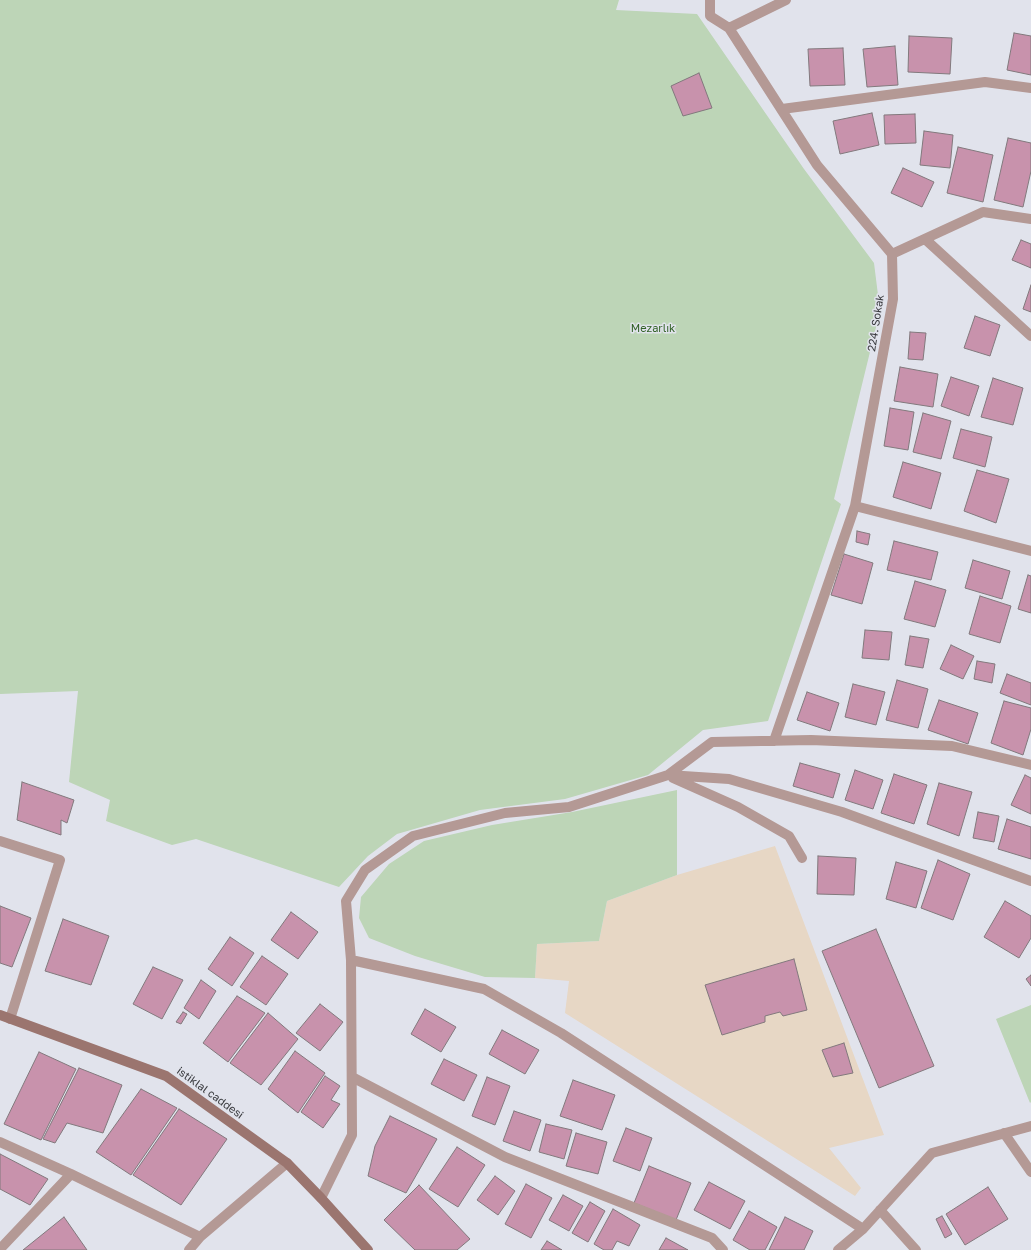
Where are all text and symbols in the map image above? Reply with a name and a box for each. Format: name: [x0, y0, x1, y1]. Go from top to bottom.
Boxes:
street label: 224. Sokak: [865, 293, 887, 353]
park label: Mezarlık: [631, 322, 675, 336]
street label: istiklal caddesi: [174, 1064, 246, 1122]

